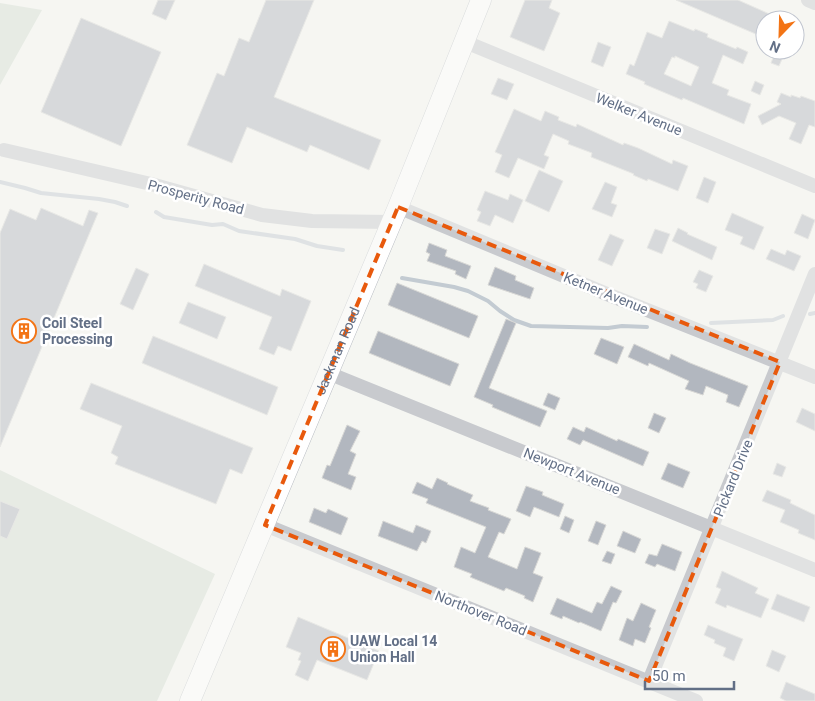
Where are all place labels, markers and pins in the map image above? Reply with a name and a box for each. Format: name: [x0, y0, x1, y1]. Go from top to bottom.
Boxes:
place label: Coil Steel Processing: [42, 315, 113, 347]
building icon: Coil Steel Processing: [11, 318, 37, 344]
place label: UAW Local 14 Union Hall: [350, 633, 437, 665]
building icon: UAW Local 14 Union Hall: [320, 636, 346, 662]

